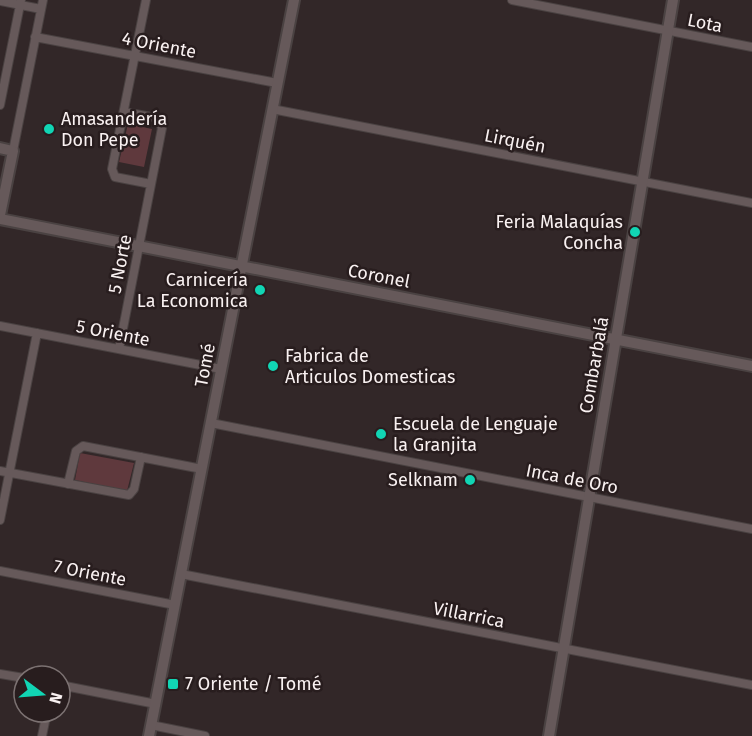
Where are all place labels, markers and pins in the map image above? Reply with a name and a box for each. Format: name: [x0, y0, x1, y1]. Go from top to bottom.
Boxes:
place label: Amasandería Don Pepe: [61, 108, 167, 151]
marker: Amasandería Don Pepe: [42, 122, 56, 136]
place label: Feria Malaquías Concha: [495, 211, 623, 254]
marker: Feria Malaquías Concha: [628, 225, 642, 239]
place label: Carnicería La Economica: [137, 269, 248, 312]
marker: Carnicería La Economica: [253, 283, 267, 297]
place label: Fabrica de Articulos Domesticas: [285, 345, 455, 388]
marker: Fabrica de Articulos Domesticas: [266, 359, 280, 373]
place label: Escuela de Lenguaje la Granjita: [393, 413, 558, 456]
marker: Escuela de Lenguaje la Granjita: [374, 427, 388, 441]
place label: Selknam: [388, 469, 458, 491]
marker: Selknam: [463, 473, 477, 487]
place label: 7 Oriente / Tomé: [185, 673, 322, 695]
marker: 7 Oriente / Tomé: [166, 677, 180, 691]

